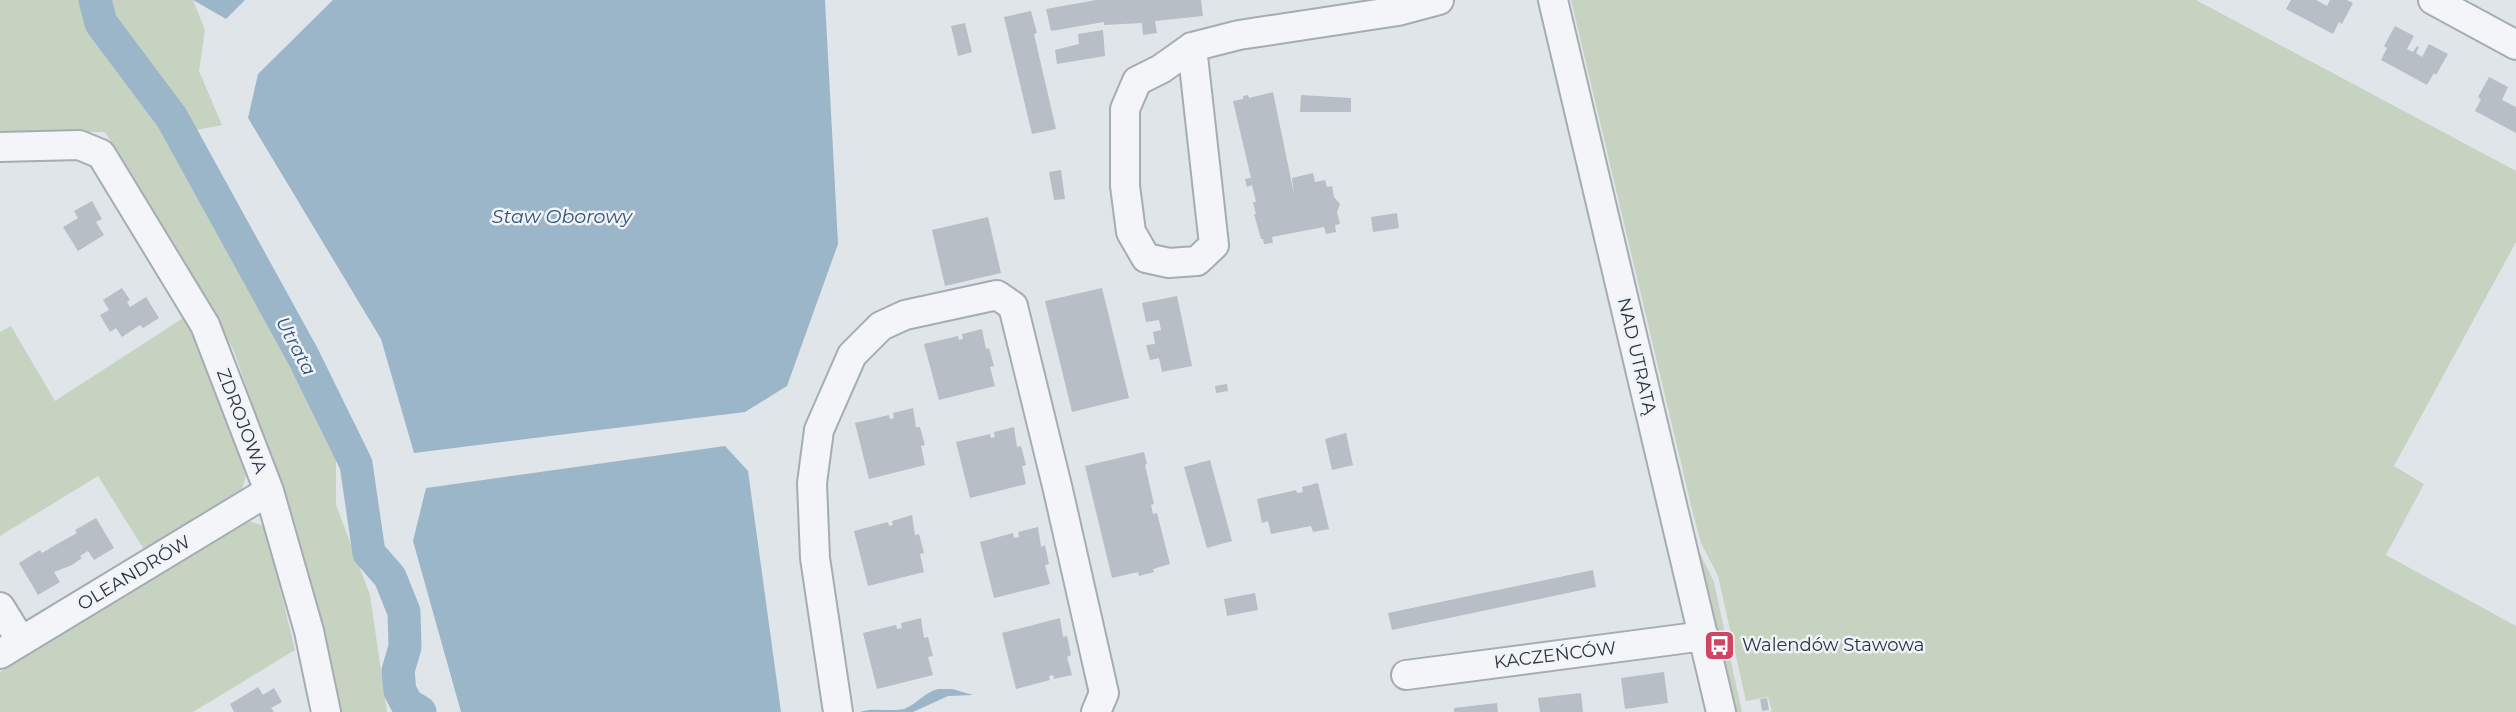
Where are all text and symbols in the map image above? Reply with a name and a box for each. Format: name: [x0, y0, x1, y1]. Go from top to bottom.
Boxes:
water label: Staw Oborowy: [492, 205, 634, 228]
street label: NAD UTRATĄ: [1613, 295, 1661, 418]
water label: Utrata: [271, 313, 321, 379]
street label: ZDROJOWA: [212, 366, 272, 477]
street label: OLEANDRÓW: [74, 531, 194, 615]
bus stop icon: Walendów Stawowa: [1702, 628, 1736, 662]
place label: Walendów Stawowa: [1742, 634, 1924, 656]
street label: KACZEŃCÓW: [1493, 637, 1617, 673]

